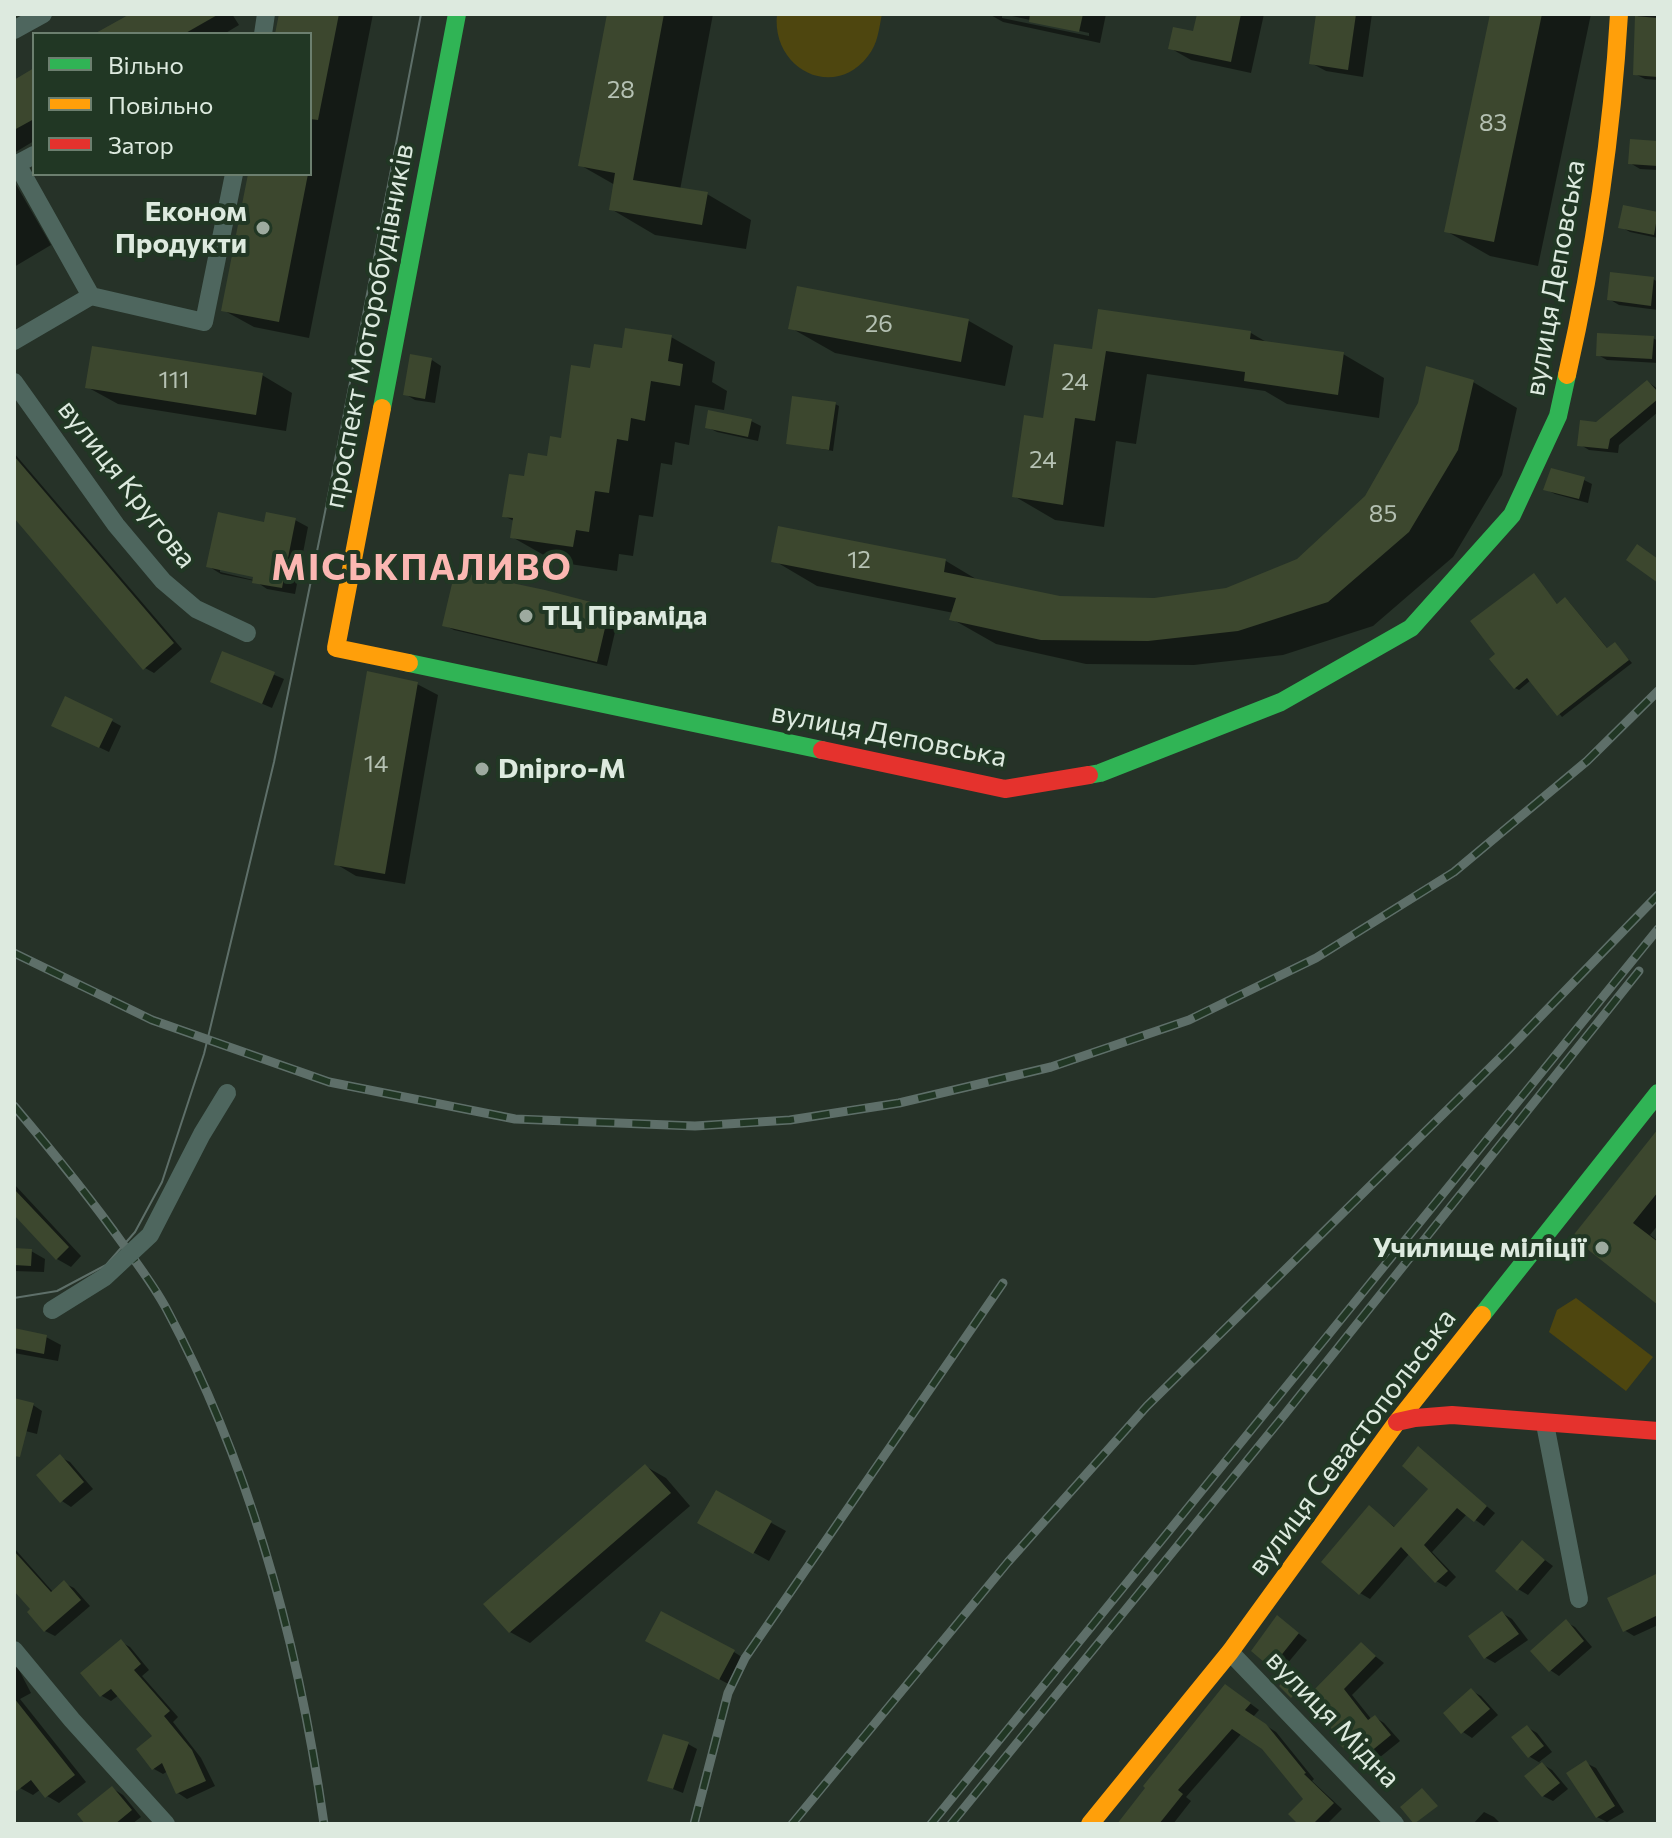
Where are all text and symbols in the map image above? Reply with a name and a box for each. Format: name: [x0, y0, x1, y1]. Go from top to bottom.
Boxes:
legend: [32, 32, 312, 176]
text: Вільно: [108, 50, 184, 79]
house number: 28: [607, 76, 635, 104]
text: Повільно: [108, 90, 213, 119]
house number: 83: [1479, 109, 1507, 137]
text: Затор: [108, 130, 174, 159]
street label: проспект Моторобудівників: [317, 141, 421, 511]
street label: вулиця Деповська: [1518, 157, 1592, 399]
place label: Економ Продукти: [115, 195, 247, 261]
marker: Економ Продукти: [254, 219, 272, 237]
house number: 26: [865, 310, 893, 338]
house number: 111: [159, 366, 189, 394]
house number: 24: [1061, 368, 1089, 396]
street label: вулиця Кругова: [51, 393, 203, 575]
house number: 24: [1029, 446, 1057, 474]
house number: 85: [1369, 500, 1397, 528]
district label: МІСЬКПАЛИВО: [271, 546, 573, 590]
house number: 12: [847, 546, 871, 574]
place label: ТЦ Піраміда: [542, 599, 707, 633]
marker: ТЦ Піраміда: [517, 607, 535, 625]
street label: вулиця Деповська: [769, 696, 1009, 774]
house number: 14: [364, 750, 388, 778]
place label: Dnipro-M: [498, 752, 626, 786]
marker: Dnipro-M: [473, 760, 491, 778]
place label: Училище міліції: [1373, 1231, 1586, 1265]
marker: Училище міліції: [1593, 1239, 1611, 1257]
street label: вулиця Севастопольська: [1241, 1302, 1463, 1582]
street label: вулиця Мідна: [1259, 1643, 1407, 1795]

